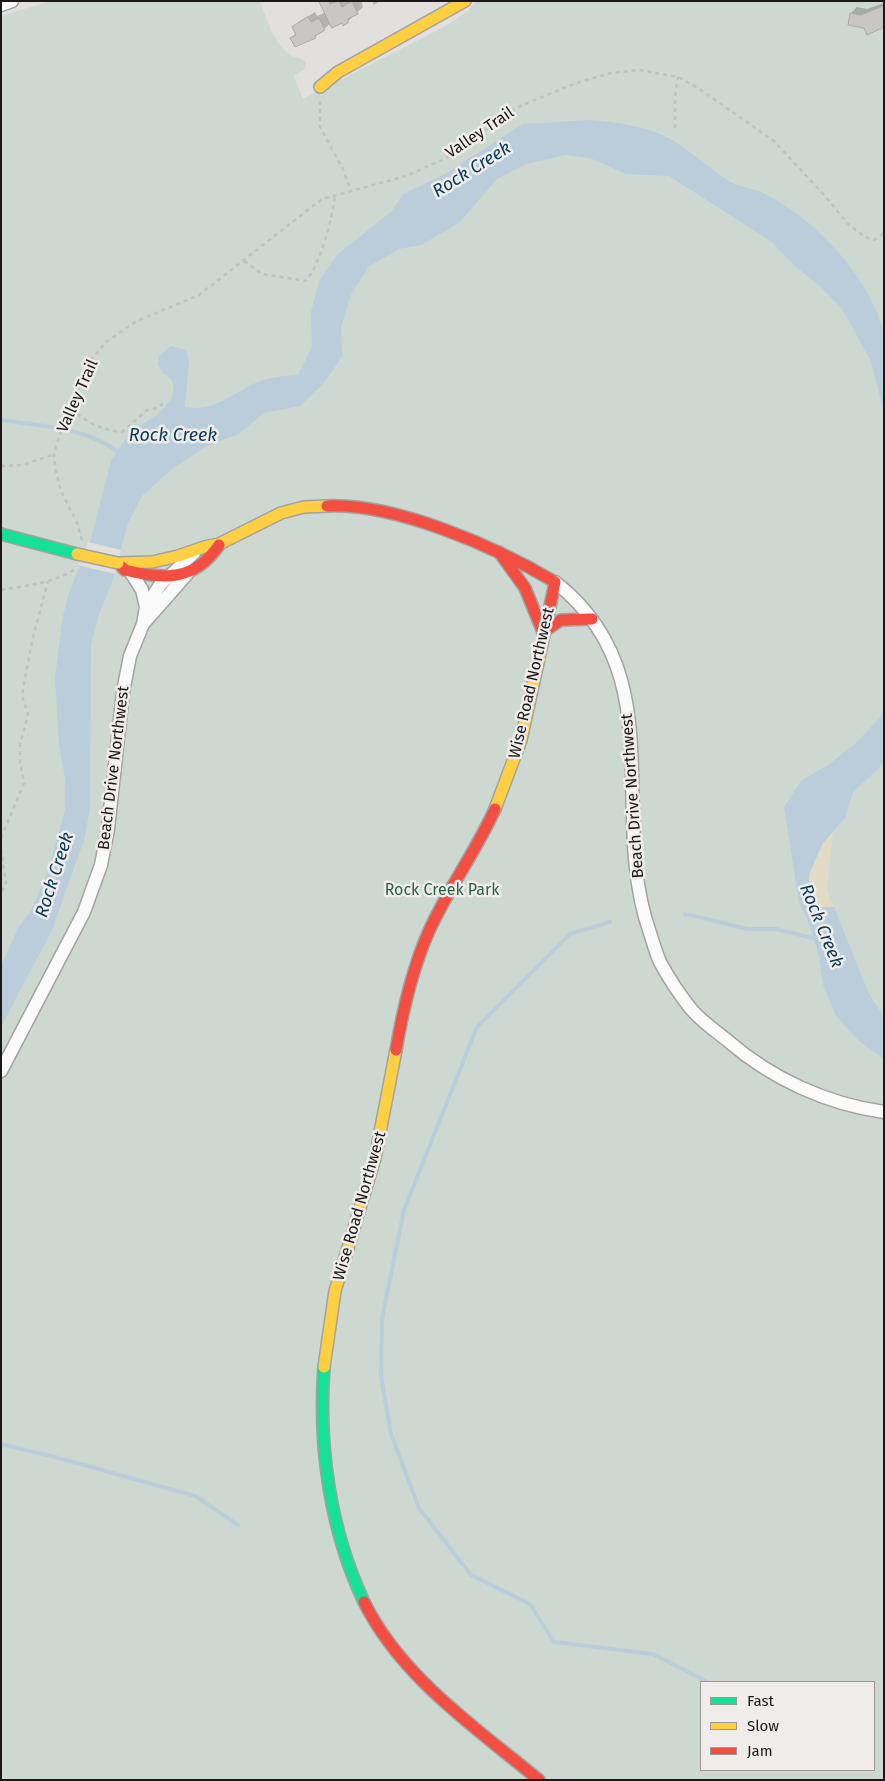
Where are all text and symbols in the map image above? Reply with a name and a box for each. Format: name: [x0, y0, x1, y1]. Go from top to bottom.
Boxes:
street label: Valley Trail: [442, 103, 518, 163]
water label: Rock Creek: [429, 137, 515, 203]
street label: Valley Trail: [53, 356, 103, 436]
water label: Rock Creek: [129, 425, 217, 447]
street label: Wise Road Northwest: [505, 606, 559, 760]
street label: Beach Drive Northwest: [94, 685, 134, 851]
street label: Beach Drive Northwest: [618, 713, 648, 879]
water label: Rock Creek: [31, 830, 79, 920]
park label: Rock Creek Park: [385, 881, 499, 901]
water label: Rock Creek: [794, 881, 848, 971]
street label: Wise Road Northwest: [330, 1129, 390, 1283]
legend: [700, 1681, 875, 1771]
text: Fast: [747, 1692, 774, 1710]
text: Slow: [747, 1717, 779, 1735]
text: Jam: [747, 1742, 773, 1760]

